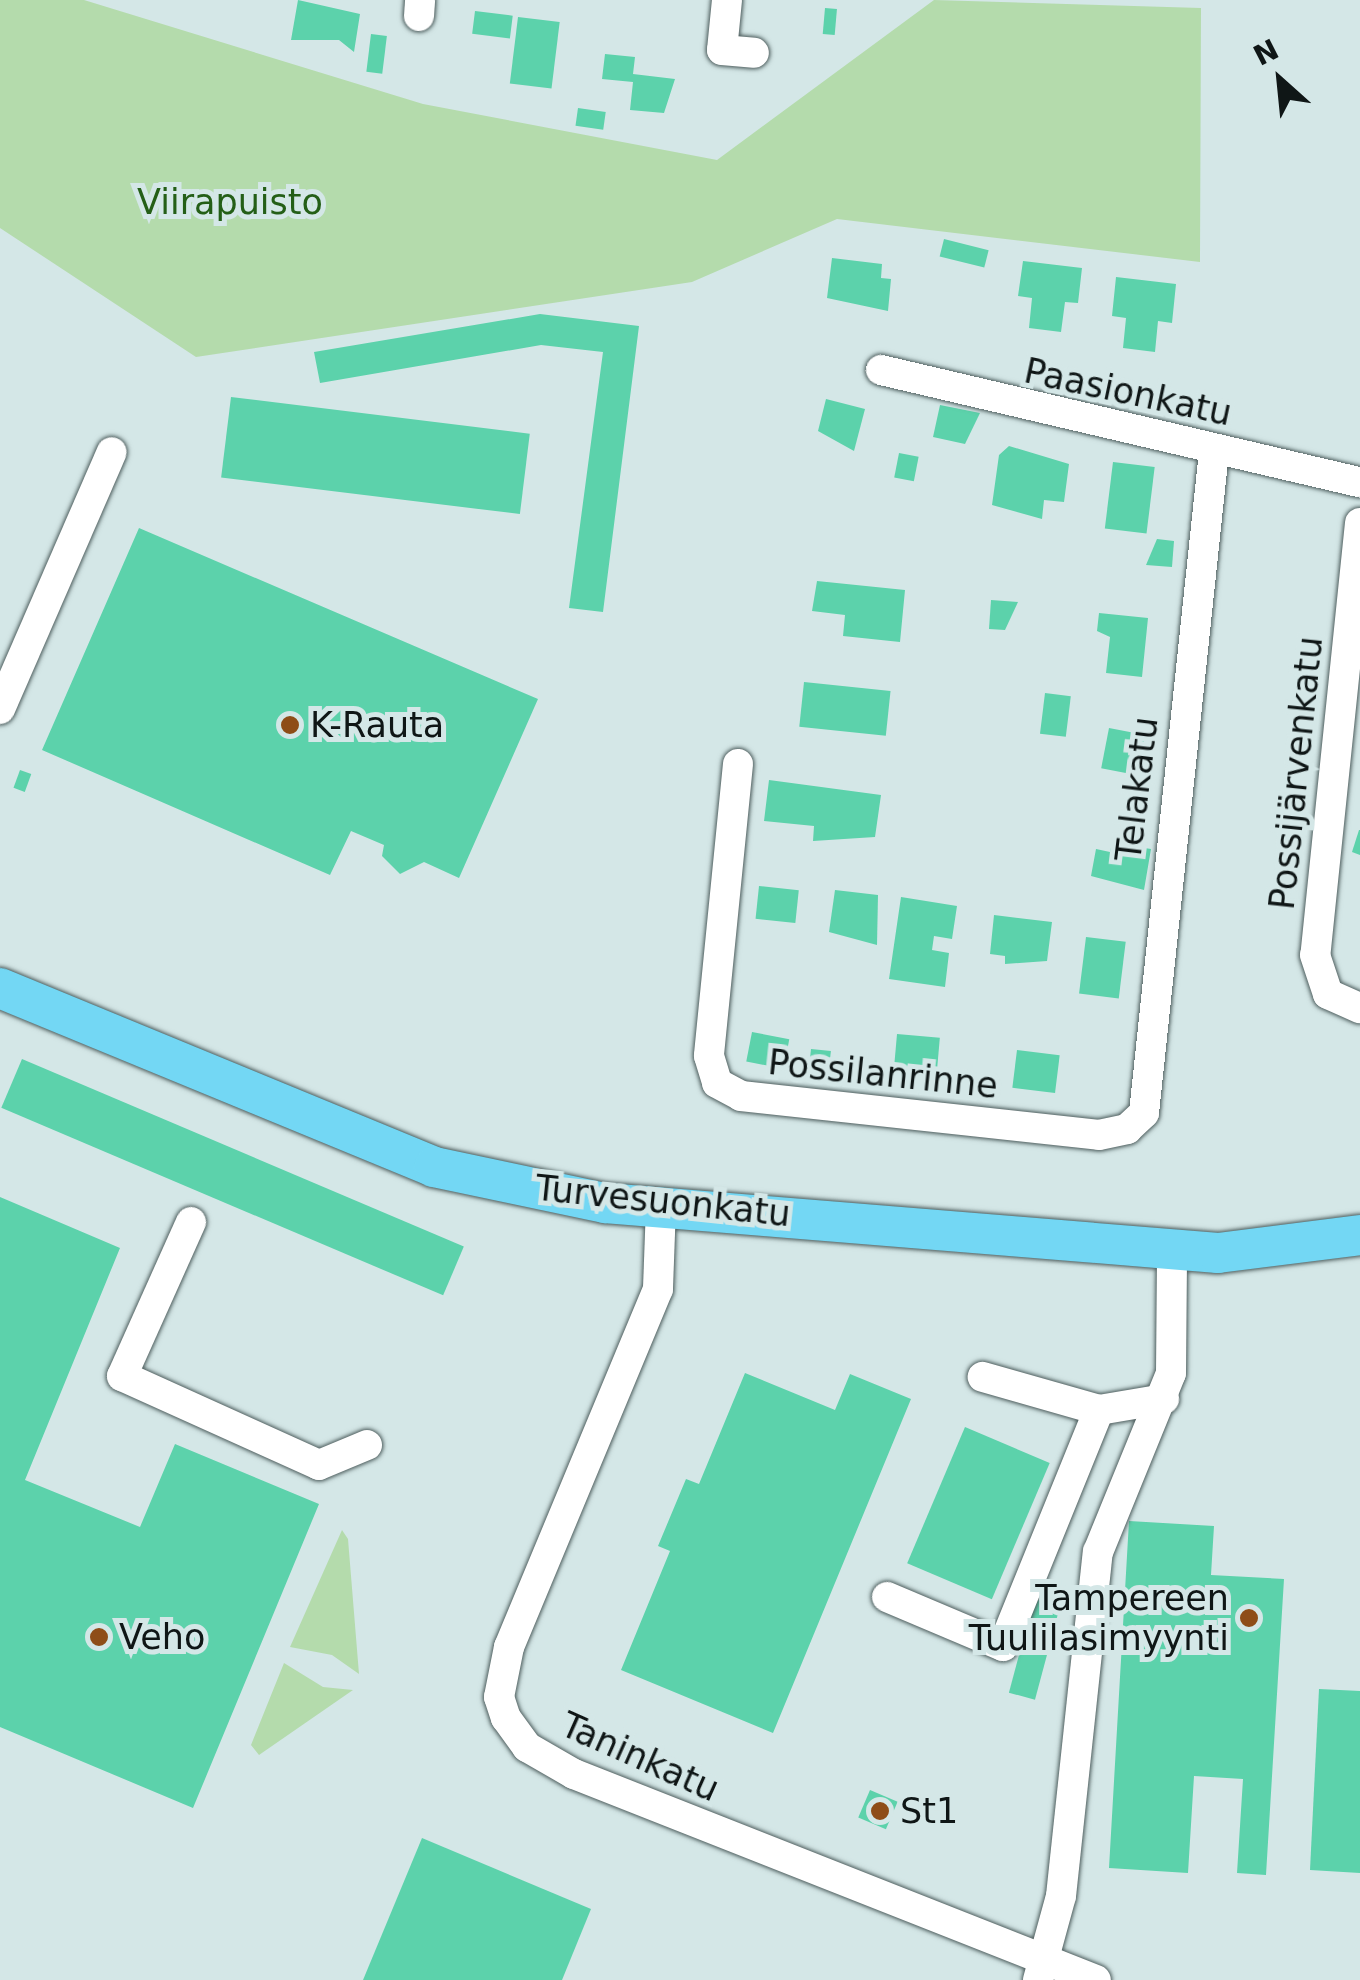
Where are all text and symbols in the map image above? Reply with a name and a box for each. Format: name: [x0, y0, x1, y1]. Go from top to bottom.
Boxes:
north arrow: [1230, 30, 1330, 130]
text: N: [1248, 33, 1284, 73]
park label: Viirapuisto: [137, 181, 323, 223]
street label: Paasionkatu: [1020, 350, 1236, 434]
street label: Possijärvenkatu: [1261, 634, 1331, 912]
place label: K-Rauta: [310, 704, 444, 746]
marker: K-Rauta: [279, 714, 301, 736]
street label: Telakatu: [1107, 714, 1167, 864]
street label: Possilanrinne: [766, 1041, 1000, 1107]
street label: Turvesuonkatu: [534, 1167, 792, 1235]
place label: Tampereen Tuulilasimyynti: [969, 1577, 1229, 1659]
marker: Tampereen Tuulilasimyynti: [1238, 1607, 1260, 1629]
place label: Veho: [119, 1616, 205, 1658]
marker: Veho: [88, 1626, 110, 1648]
street label: Taninkatu: [555, 1704, 725, 1810]
place label: St1: [900, 1790, 958, 1832]
marker: St1: [869, 1800, 891, 1822]

